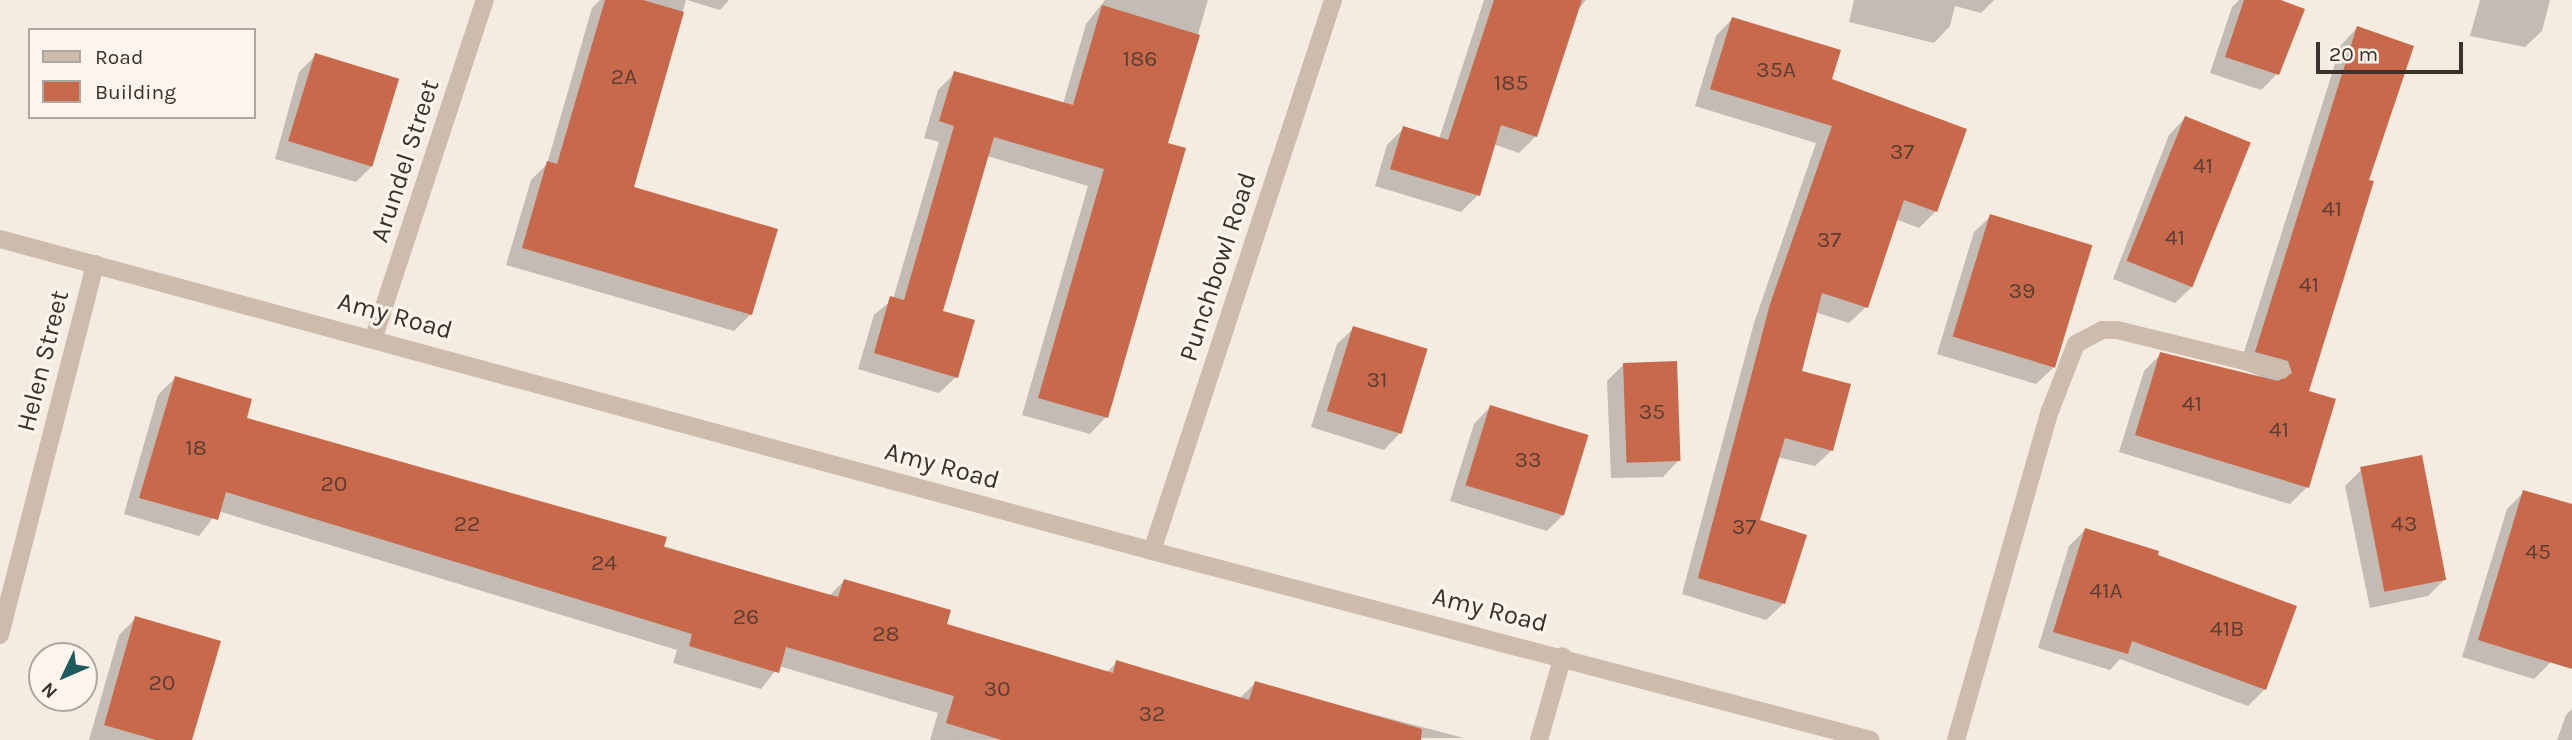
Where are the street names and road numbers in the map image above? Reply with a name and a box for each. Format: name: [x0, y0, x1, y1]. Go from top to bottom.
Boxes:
street label: Arundel Street: [364, 76, 446, 246]
street label: Punchbowl Road: [1173, 169, 1263, 365]
street label: Amy Road: [334, 286, 456, 346]
street label: Helen Street: [10, 287, 76, 435]
street label: Amy Road: [881, 436, 1003, 496]
street label: Amy Road: [1429, 581, 1551, 639]

